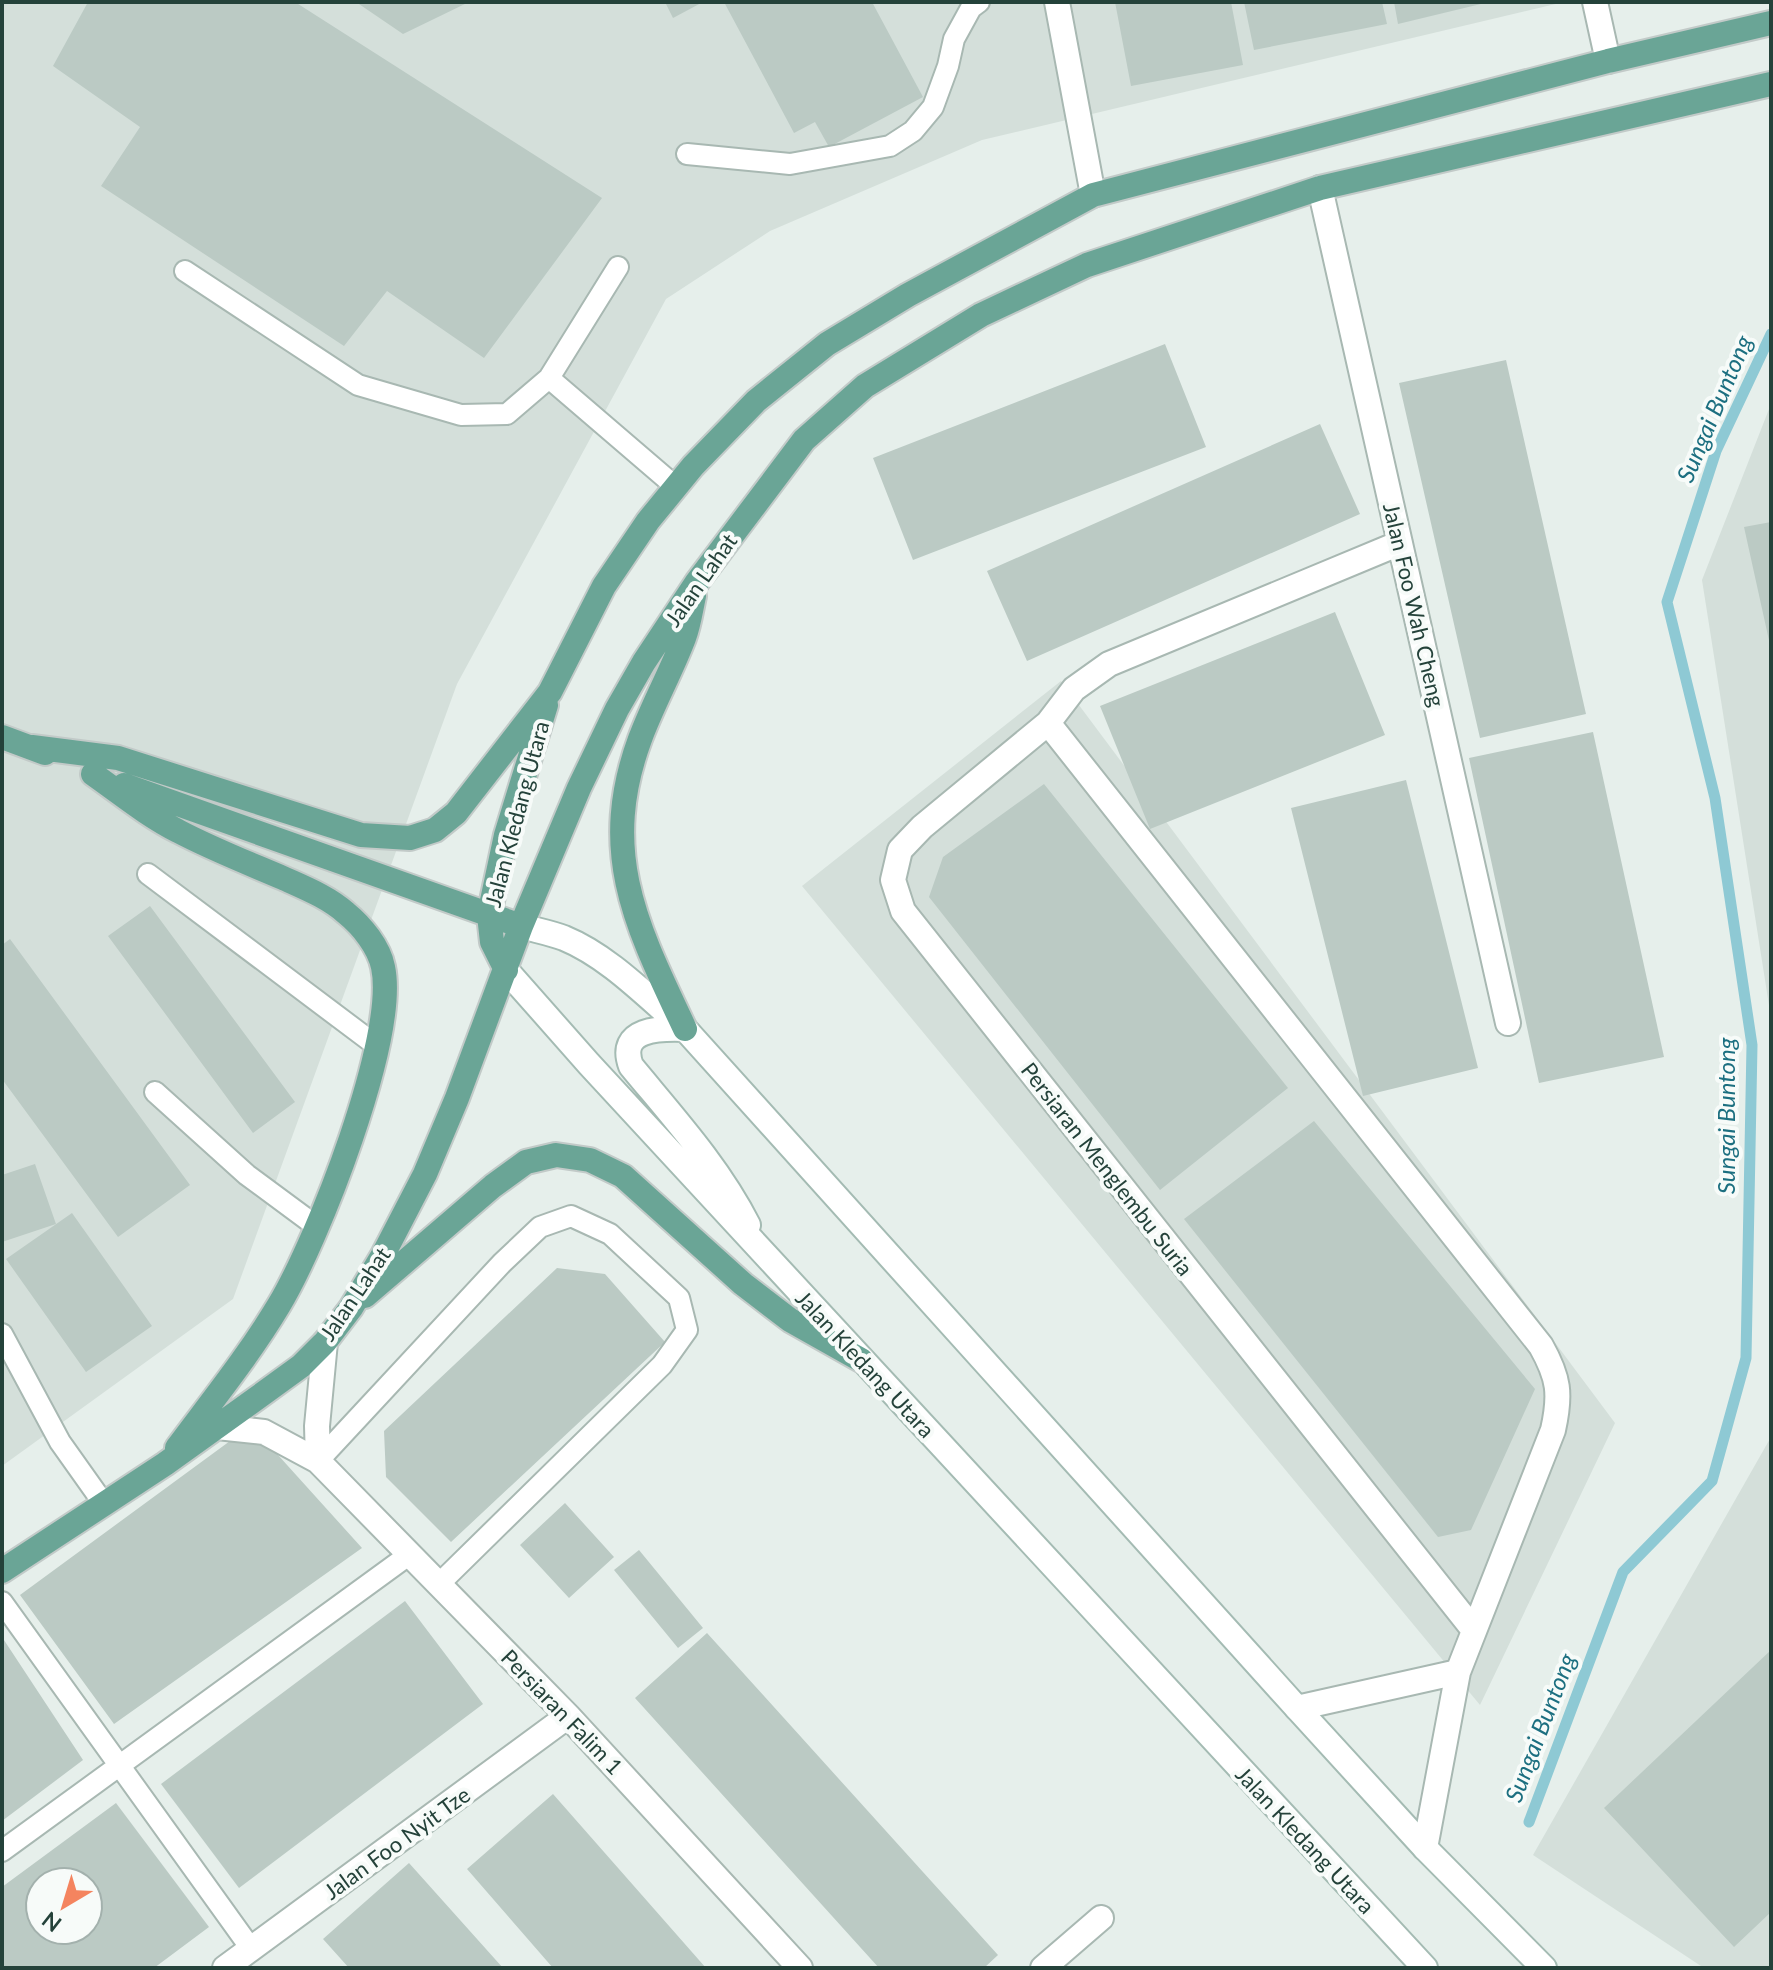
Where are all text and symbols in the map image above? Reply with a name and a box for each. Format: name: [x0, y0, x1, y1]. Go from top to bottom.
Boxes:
water label: Sungai Buntong: [1670, 330, 1758, 486]
street label: Jalan Foo Wah Cheng: [1378, 500, 1451, 709]
street label: Jalan Lahat: [659, 528, 742, 631]
street label: Jalan Kledang Utara: [479, 718, 554, 910]
water label: Sungai Buntong: [1711, 1037, 1740, 1194]
street label: Persiaran Menglembu Suria: [1016, 1057, 1199, 1281]
street label: Jalan Lahat: [313, 1242, 396, 1346]
street label: Jalan Kledang Utara: [790, 1284, 940, 1443]
street label: Persiaran Falim 1: [496, 1644, 629, 1780]
water label: Sungai Buntong: [1498, 1649, 1581, 1806]
street label: Jalan Kledang Utara: [1230, 1760, 1380, 1919]
street label: Jalan Foo Nyit Tze: [318, 1780, 475, 1905]
north arrow: [24, 1866, 104, 1946]
text: N: [36, 1906, 66, 1938]

